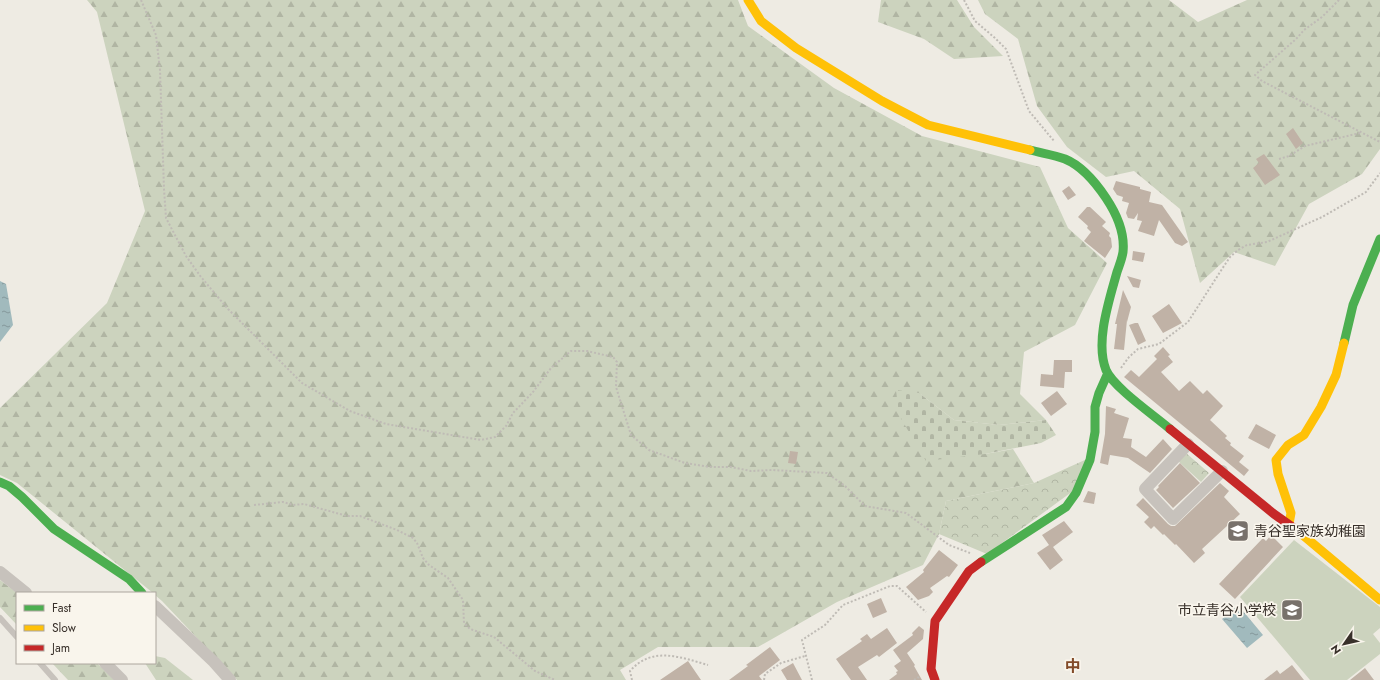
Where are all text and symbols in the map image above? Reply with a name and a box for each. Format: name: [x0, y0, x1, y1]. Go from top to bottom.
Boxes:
school or university icon: 青谷聖家族幼稚園: [1225, 518, 1251, 544]
place label: 青谷聖家族幼稚園: [1254, 521, 1366, 541]
legend: [16, 592, 156, 664]
school or university icon: 市立青谷小学校: [1279, 597, 1305, 623]
text: Fast: [52, 599, 71, 617]
place label: 市立青谷小学校: [1178, 600, 1276, 620]
text: Slow: [52, 619, 77, 637]
north arrow: [1324, 624, 1364, 664]
text: Jam: [50, 639, 70, 657]
text: N: [1327, 641, 1345, 658]
district label: 中: [1065, 655, 1081, 678]

